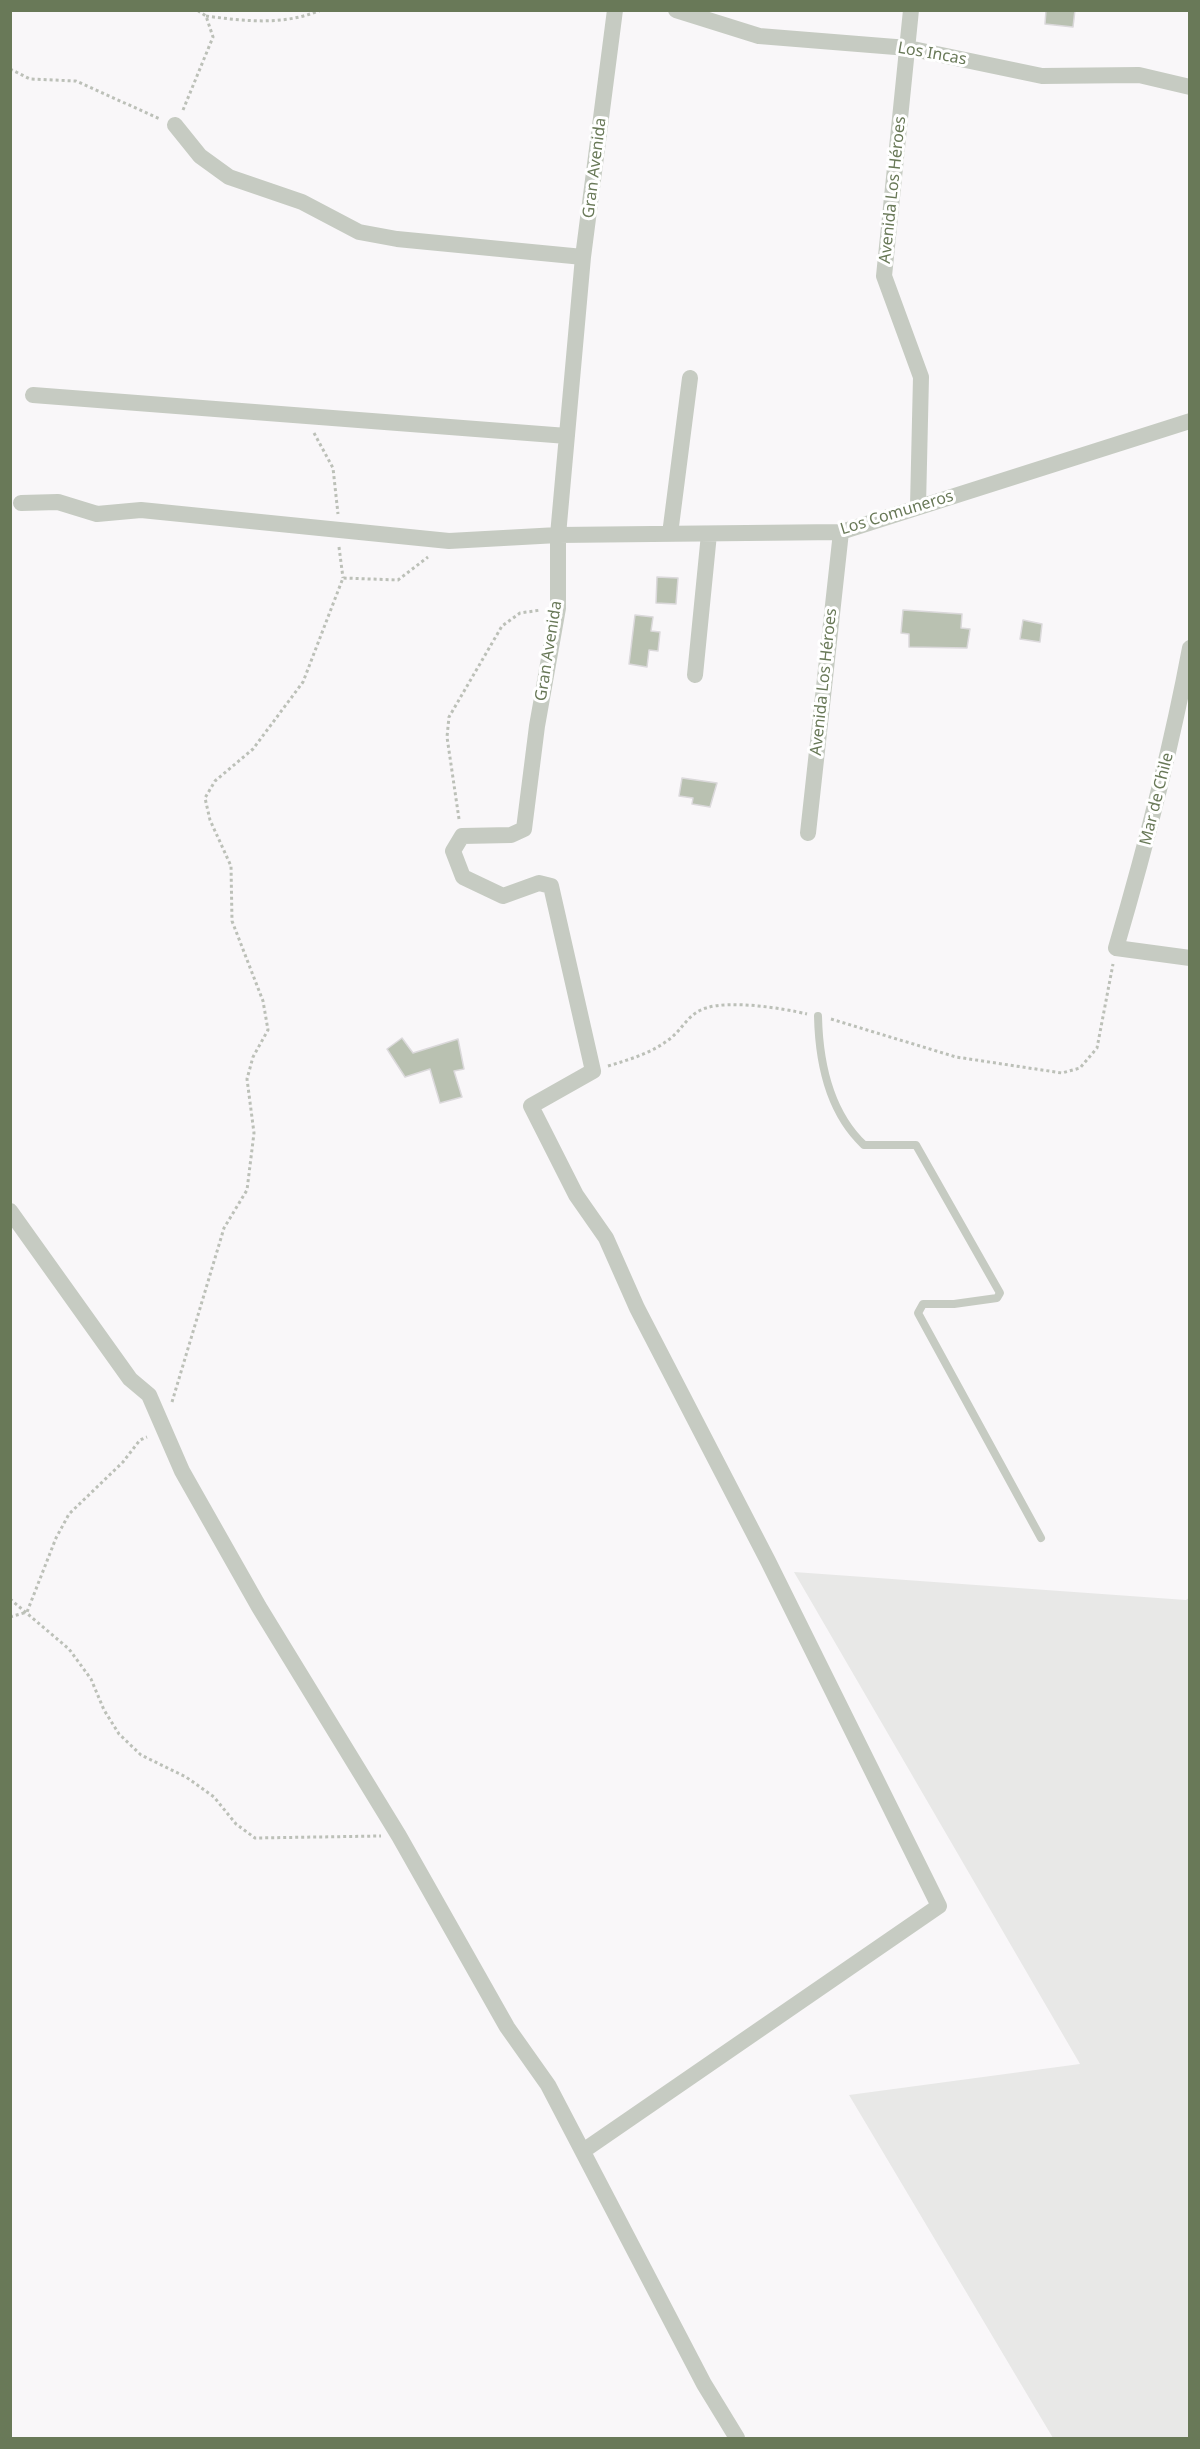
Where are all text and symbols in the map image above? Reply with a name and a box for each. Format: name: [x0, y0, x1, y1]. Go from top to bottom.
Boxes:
street label: Los Incas: [896, 39, 968, 69]
street label: Avenida Los Héroes: [876, 116, 910, 264]
street label: Gran Avenida: [579, 117, 611, 219]
street label: Los Comuneros: [838, 487, 956, 539]
street label: Gran Avenida: [532, 600, 566, 702]
street label: Avenida Los Héroes: [807, 608, 841, 756]
street label: Mar de Chile: [1136, 751, 1178, 847]

